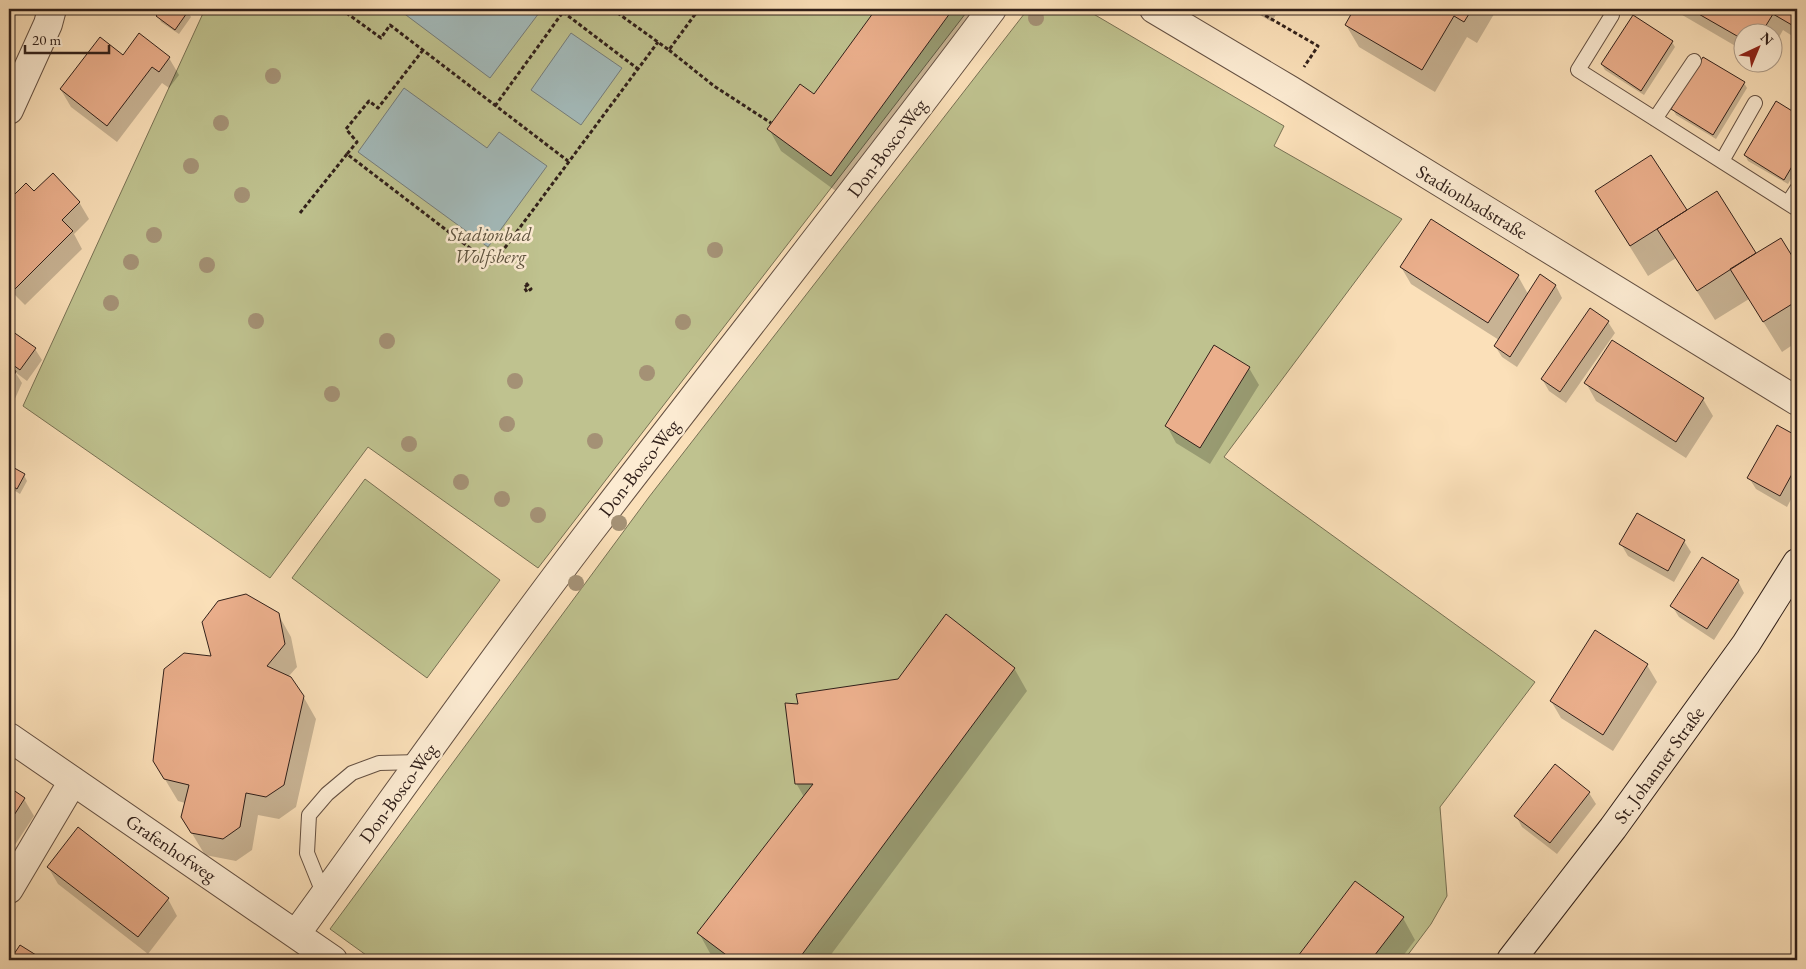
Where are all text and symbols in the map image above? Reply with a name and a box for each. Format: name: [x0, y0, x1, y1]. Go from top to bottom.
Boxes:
scale bar: [25, 22, 109, 54]
north arrow: [1734, 22, 1784, 72]
text: N: [1757, 28, 1778, 50]
text: 20 m: [32, 30, 61, 49]
street label: Don-Bosco-Weg: [842, 93, 933, 202]
street label: Stadionbadstraße: [1412, 159, 1532, 245]
park label: Stadionbad Wolfsberg: [447, 222, 532, 269]
street label: Don-Bosco-Weg: [593, 413, 685, 522]
street label: St. Johanner Straße: [1608, 701, 1710, 829]
street label: Don-Bosco-Weg: [353, 738, 443, 848]
street label: Grafenhofweg: [121, 808, 222, 888]

